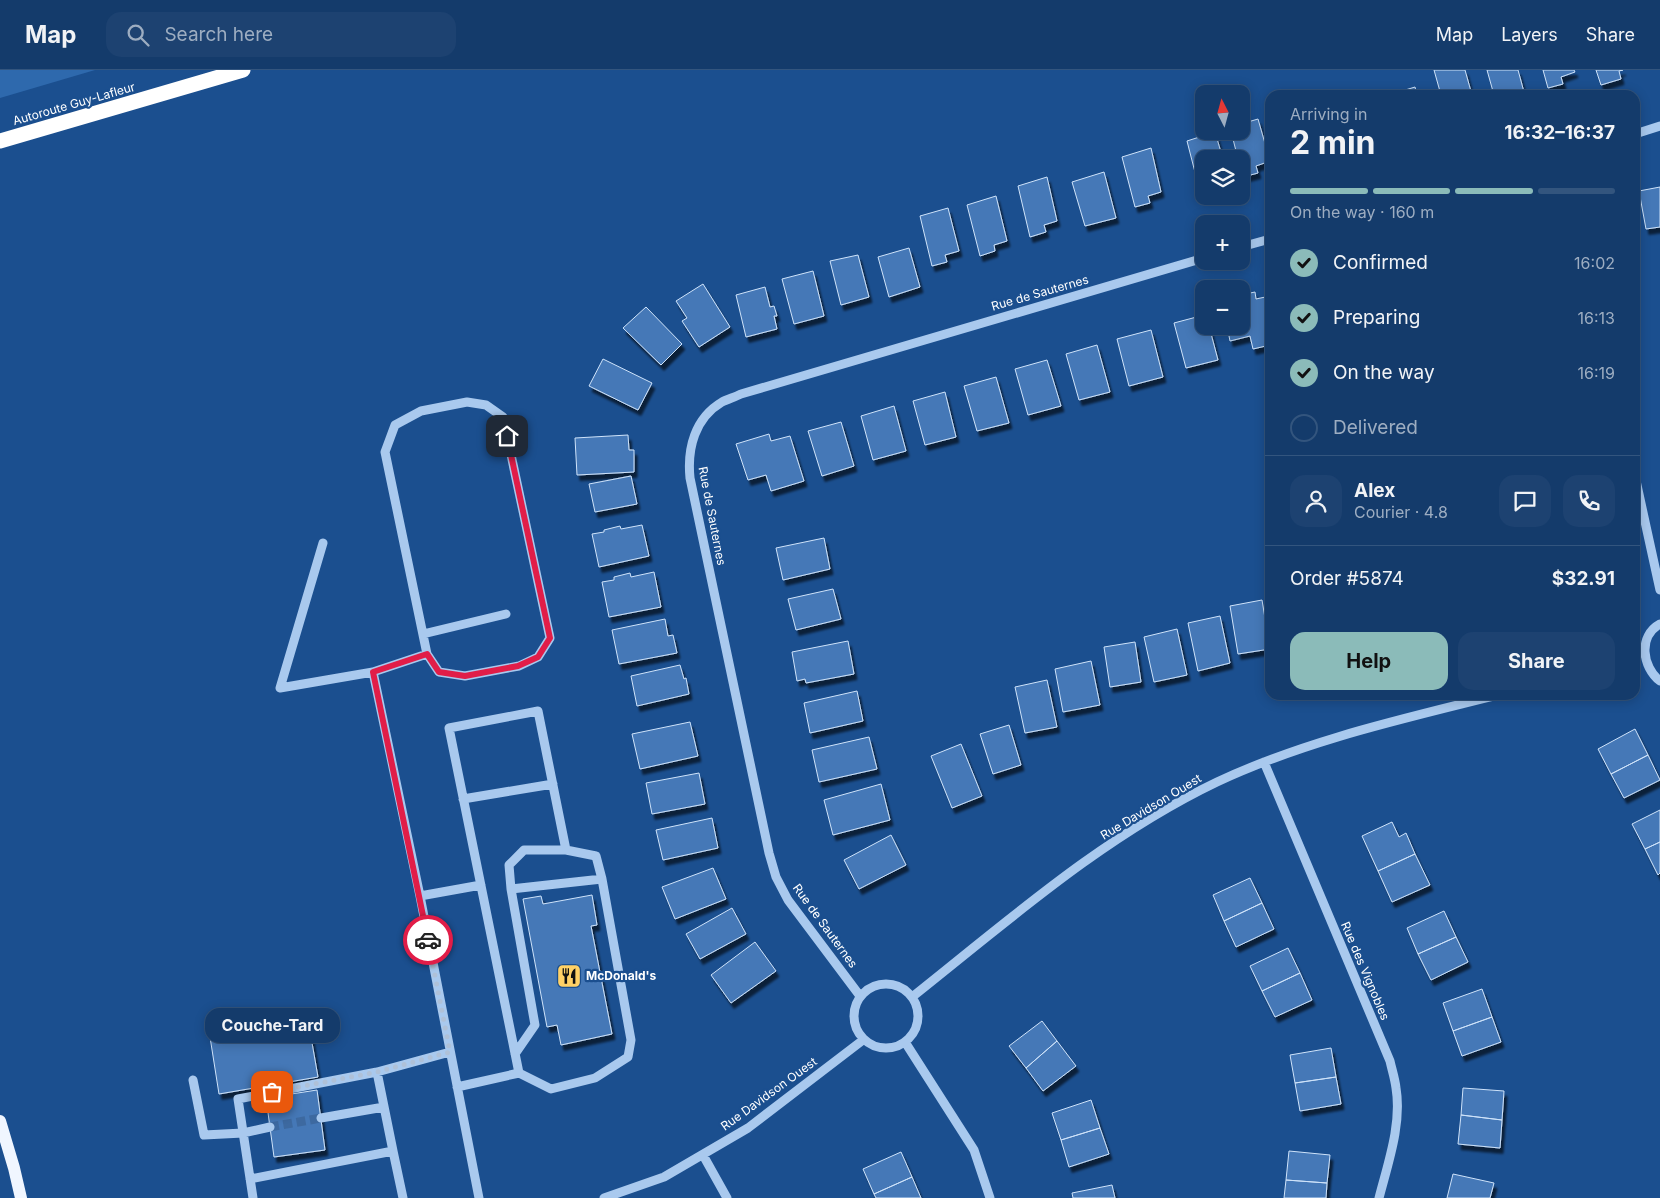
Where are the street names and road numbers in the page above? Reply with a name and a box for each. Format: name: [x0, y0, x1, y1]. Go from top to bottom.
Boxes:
street label: Autoroute Guy-Lafleur: [11, 79, 137, 128]
street label: Rue de Sauternes: [990, 271, 1090, 314]
street label: Rue de Sauternes: [696, 465, 729, 567]
street label: Rue Davidson Ouest: [1098, 771, 1204, 843]
street label: Rue de Sauternes: [790, 881, 861, 971]
street label: Rue des Vignobles: [1338, 919, 1393, 1022]
street label: Rue Davidson Ouest: [718, 1054, 820, 1133]

